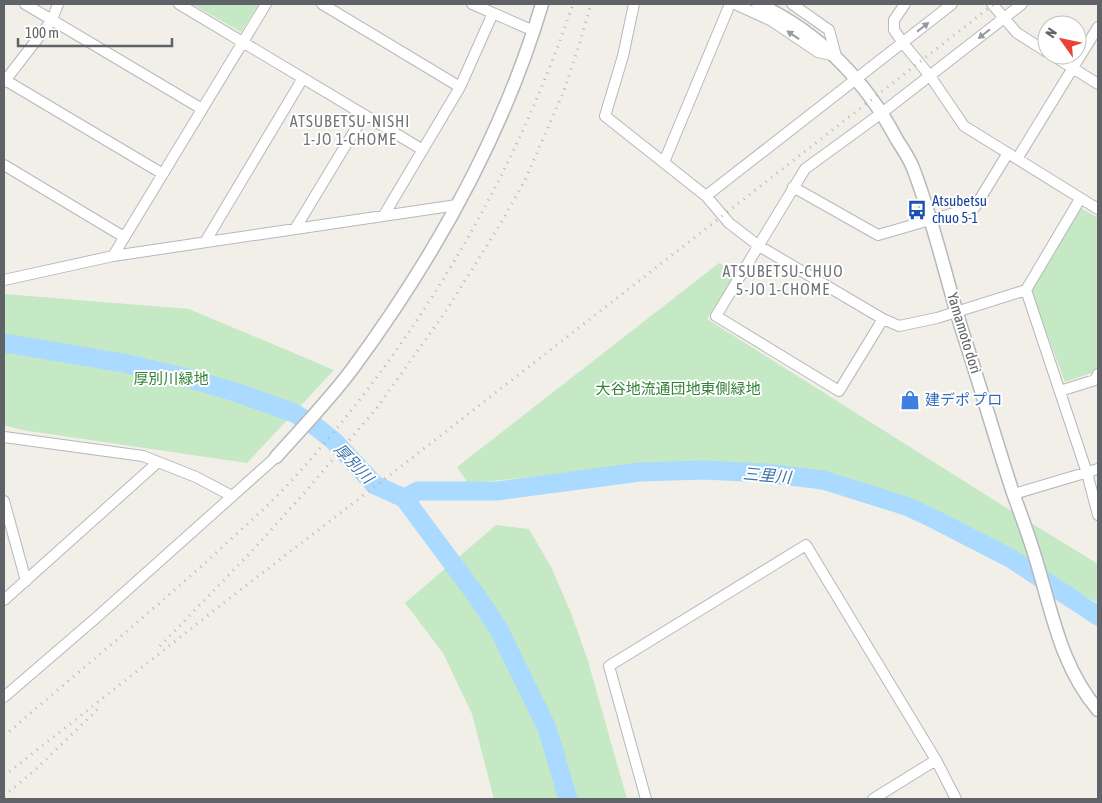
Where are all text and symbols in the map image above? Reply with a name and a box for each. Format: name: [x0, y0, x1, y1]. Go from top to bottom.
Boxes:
scale bar: [18, 15, 171, 47]
north arrow: [1037, 15, 1087, 65]
one-way arrow: [916, 22, 929, 33]
text: 100 m: [25, 24, 59, 41]
text: N: [1042, 25, 1060, 41]
one-way arrow: [978, 28, 991, 39]
one-way arrow: [786, 30, 799, 40]
district label: ATSUBETSU-NISHI 1-JO 1-CHOME: [290, 112, 410, 148]
place label: Atsubetsu chuo 5-1: [932, 192, 987, 226]
bus stop icon: Atsubetsu chuo 5-1: [906, 199, 928, 221]
district label: ATSUBETSU-CHUO 5-JO 1-CHOME: [722, 262, 844, 298]
street label: Yamamoto dori: [944, 290, 985, 375]
park label: 厚別川緑地: [133, 370, 209, 387]
park label: 大谷地流通団地東側緑地: [595, 380, 761, 397]
shop icon: 建デポ プロ: [899, 389, 921, 411]
place label: 建デポ プロ: [925, 391, 1002, 408]
water label: 厚別川: [331, 439, 379, 488]
water label: 三里川: [742, 464, 794, 486]

